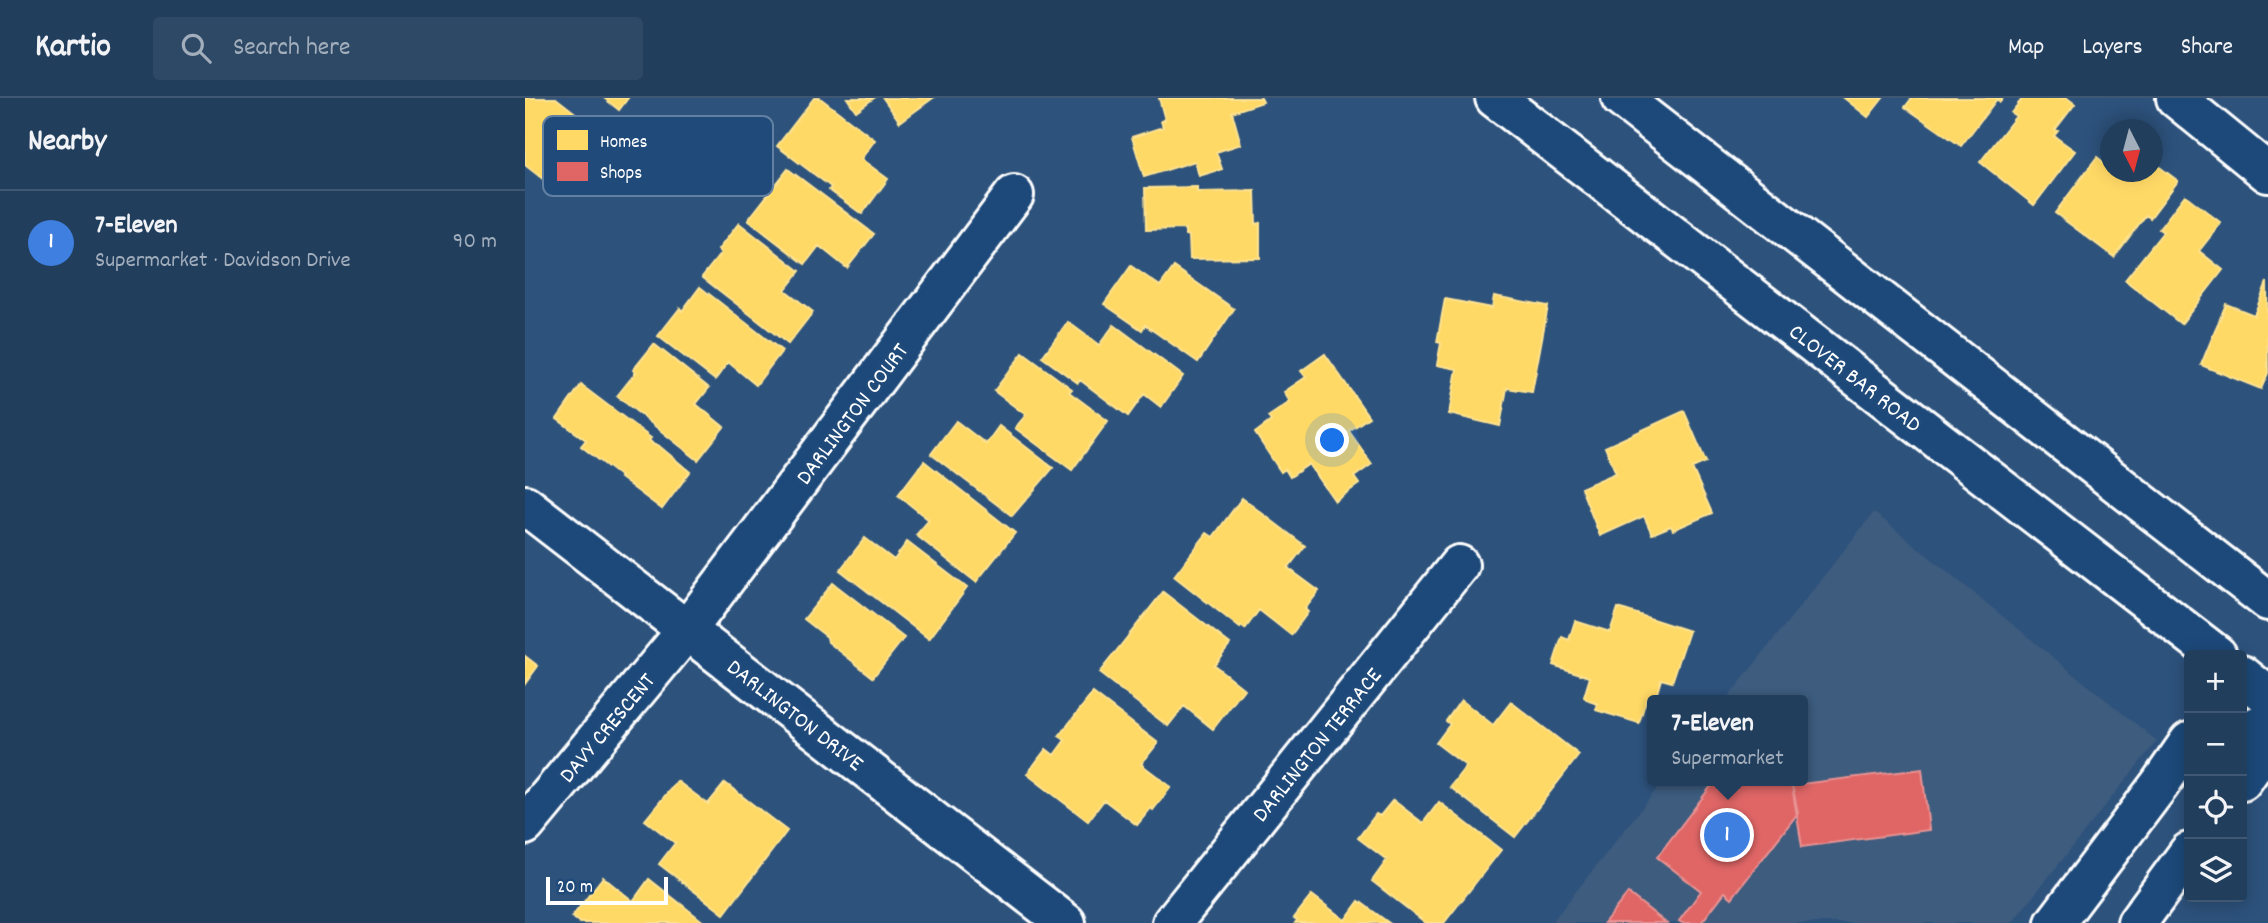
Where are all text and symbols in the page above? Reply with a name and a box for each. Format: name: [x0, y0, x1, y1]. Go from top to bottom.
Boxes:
search box: [153, 17, 643, 80]
text: Kartio: [35, 25, 111, 72]
icon: search: [177, 29, 215, 67]
text: Search here: [233, 30, 350, 67]
text: Map: [2008, 31, 2044, 65]
text: Layers: [2082, 31, 2143, 65]
text: Share: [2181, 31, 2233, 65]
legend: [543, 116, 773, 196]
north arrow: [2100, 119, 2163, 182]
text: Nearby: [28, 122, 106, 165]
text: Homes: [600, 130, 648, 157]
text: Shops: [600, 161, 642, 188]
text: 7-Eleven: [95, 208, 178, 245]
text: 1: [48, 226, 54, 259]
text: 90 m: [453, 226, 497, 259]
text: Supermarket · Davidson Drive: [95, 245, 351, 278]
street label: CLOVER BAR ROAD: [1780, 317, 1927, 442]
street label: DARLINGTON COURT: [789, 337, 918, 493]
your location: [1315, 423, 1349, 457]
map controls: [2184, 650, 2247, 902]
button: +: [2184, 650, 2247, 713]
street label: DARLINGTON DRIVE: [718, 653, 870, 781]
street label: DARLINGTON TERRACE: [1246, 661, 1392, 831]
street label: DAVY CRESCENT: [553, 667, 665, 791]
popup: [1647, 695, 1808, 786]
text: 7-Eleven: [1671, 706, 1754, 743]
button: −: [2184, 713, 2247, 776]
text: Supermarket: [1671, 743, 1784, 776]
button: locate: [2184, 776, 2247, 839]
pin: 1: [1704, 809, 1750, 861]
button: layers: [2184, 839, 2247, 902]
scale bar: [546, 874, 669, 906]
text: 20 m: [557, 875, 593, 902]

